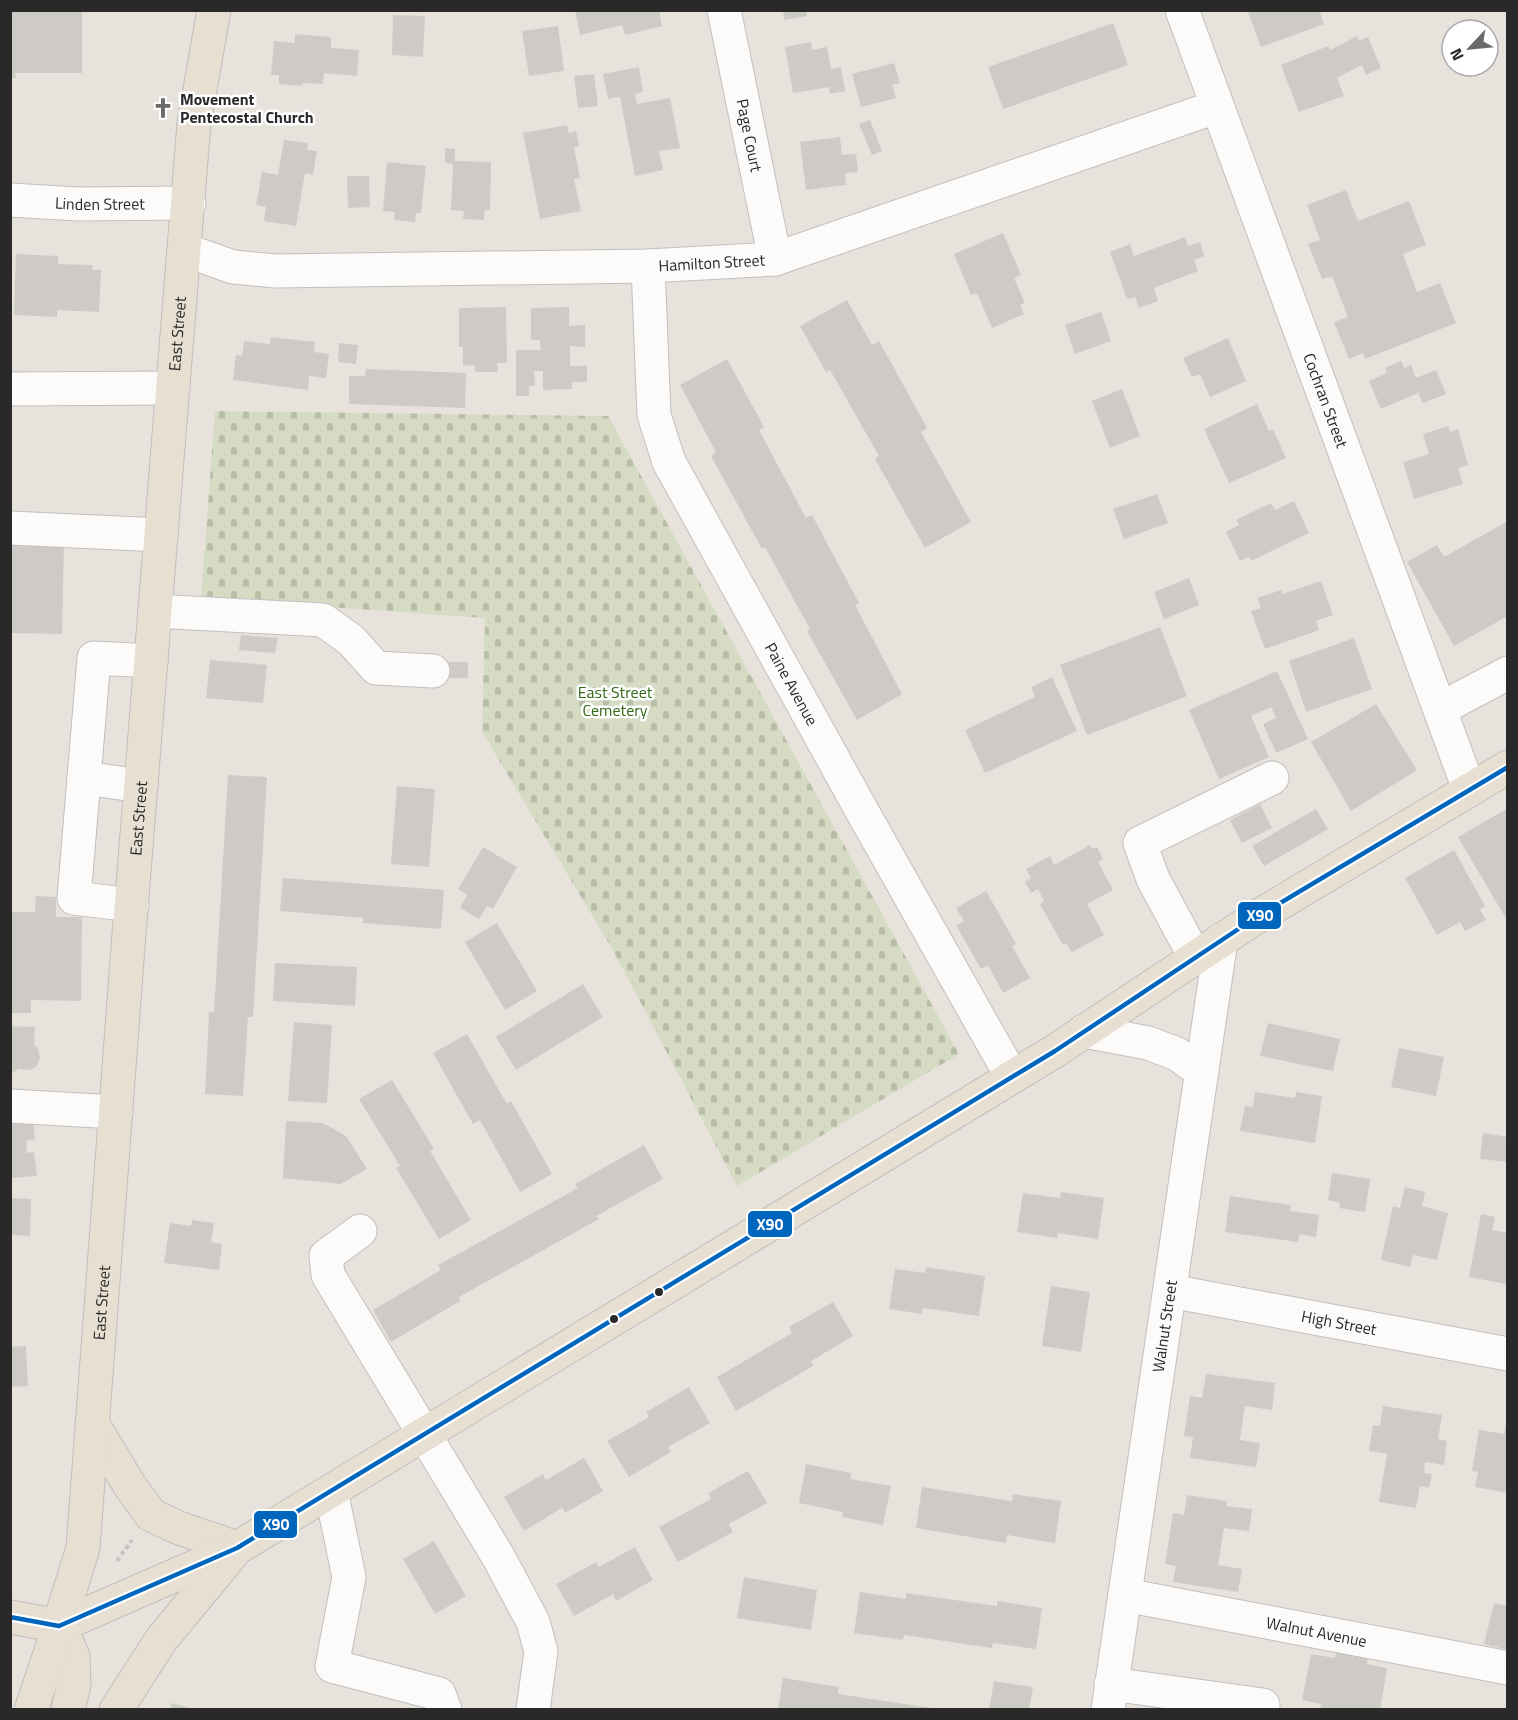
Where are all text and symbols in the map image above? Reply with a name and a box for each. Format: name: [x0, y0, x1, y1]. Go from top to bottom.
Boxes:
north arrow: [1440, 18, 1500, 78]
text: N: [1443, 44, 1470, 65]
place label: Movement Pentecostal Church: [180, 87, 314, 129]
church icon: Movement Pentecostal Church: [151, 96, 175, 120]
street label: Page Court: [731, 97, 769, 174]
street label: Linden Street: [54, 191, 145, 216]
street label: Hamilton Street: [658, 248, 766, 277]
street label: East Street: [162, 295, 192, 372]
street label: Cochran Street: [1297, 349, 1354, 452]
street label: Paine Avenue: [759, 638, 824, 730]
park label: East Street Cemetery: [578, 680, 653, 722]
street label: East Street: [123, 780, 153, 856]
line badge: X90: [1237, 901, 1282, 930]
text: X90: [1246, 903, 1274, 927]
line badge: X90: [747, 1210, 793, 1238]
text: X90: [756, 1212, 784, 1236]
street label: East Street: [87, 1264, 116, 1341]
street label: Walnut Street: [1146, 1278, 1183, 1374]
unlabelled marker: [653, 1286, 665, 1298]
street label: High Street: [1300, 1304, 1379, 1341]
unlabelled marker: [608, 1313, 620, 1325]
line badge: X90: [253, 1510, 298, 1539]
text: X90: [262, 1512, 290, 1536]
street label: Walnut Avenue: [1264, 1610, 1369, 1653]

